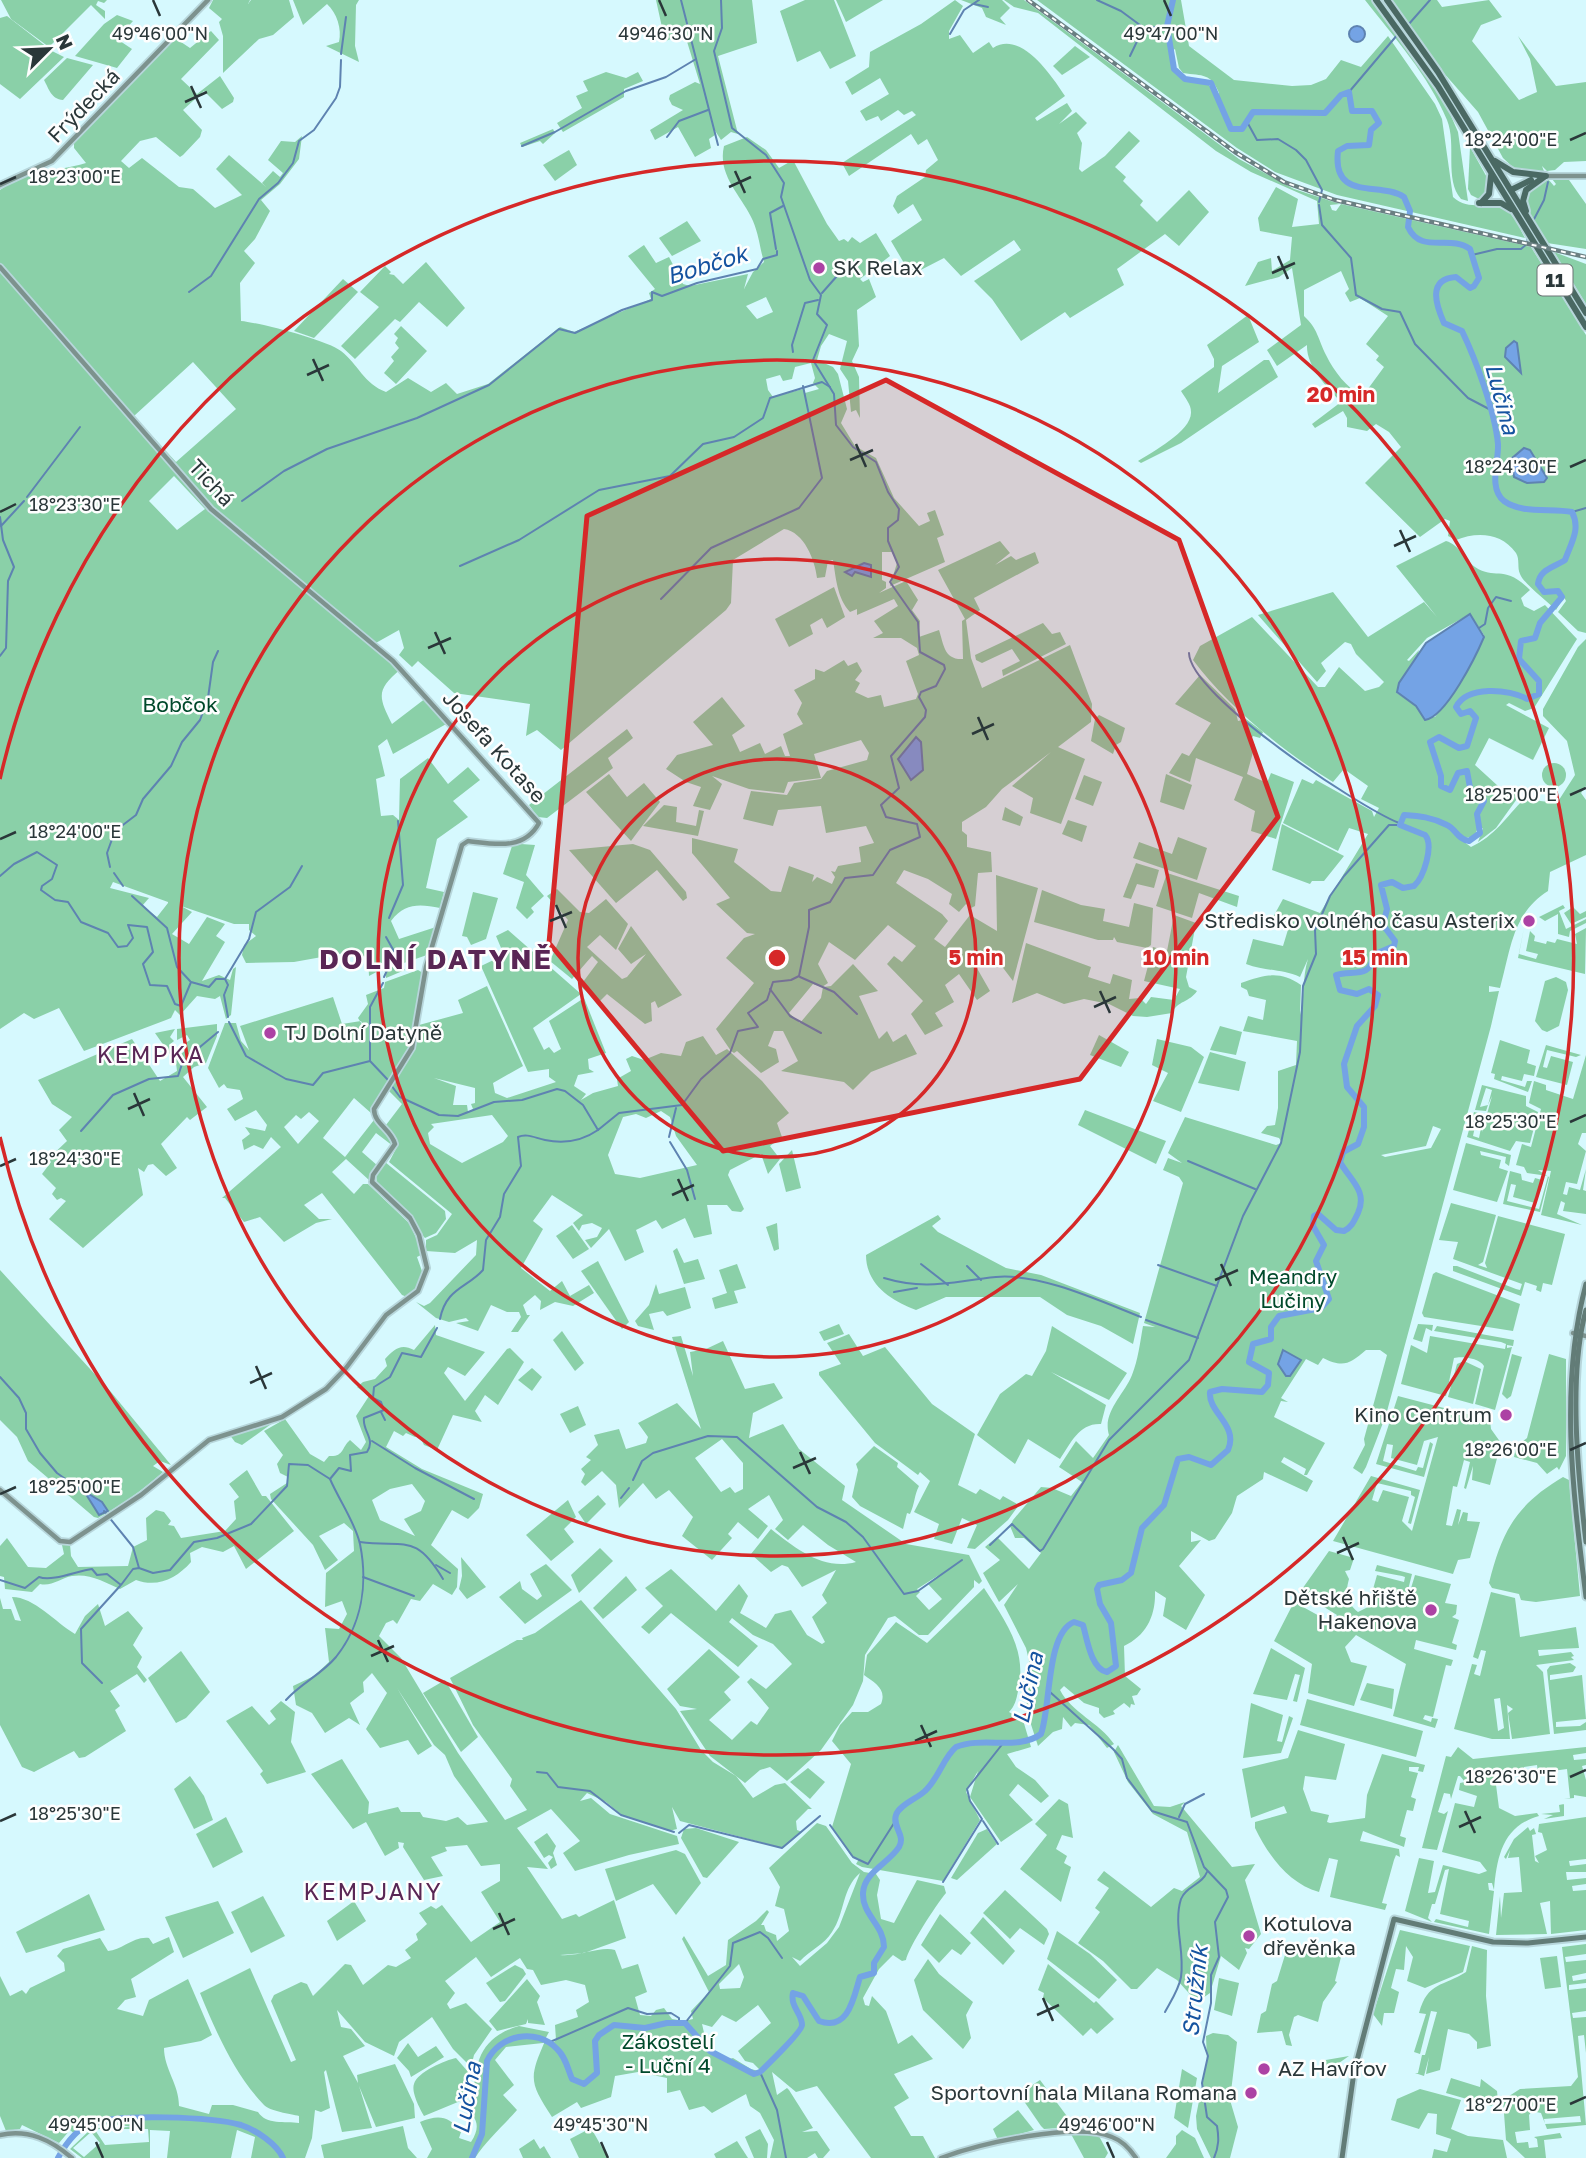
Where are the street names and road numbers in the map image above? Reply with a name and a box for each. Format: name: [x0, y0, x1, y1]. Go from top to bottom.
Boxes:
street label: Frýdecká: [42, 63, 125, 148]
road number: 11: [1538, 264, 1572, 296]
street label: Tichá: [184, 453, 240, 511]
street label: Josefa Kotase: [438, 685, 552, 808]

